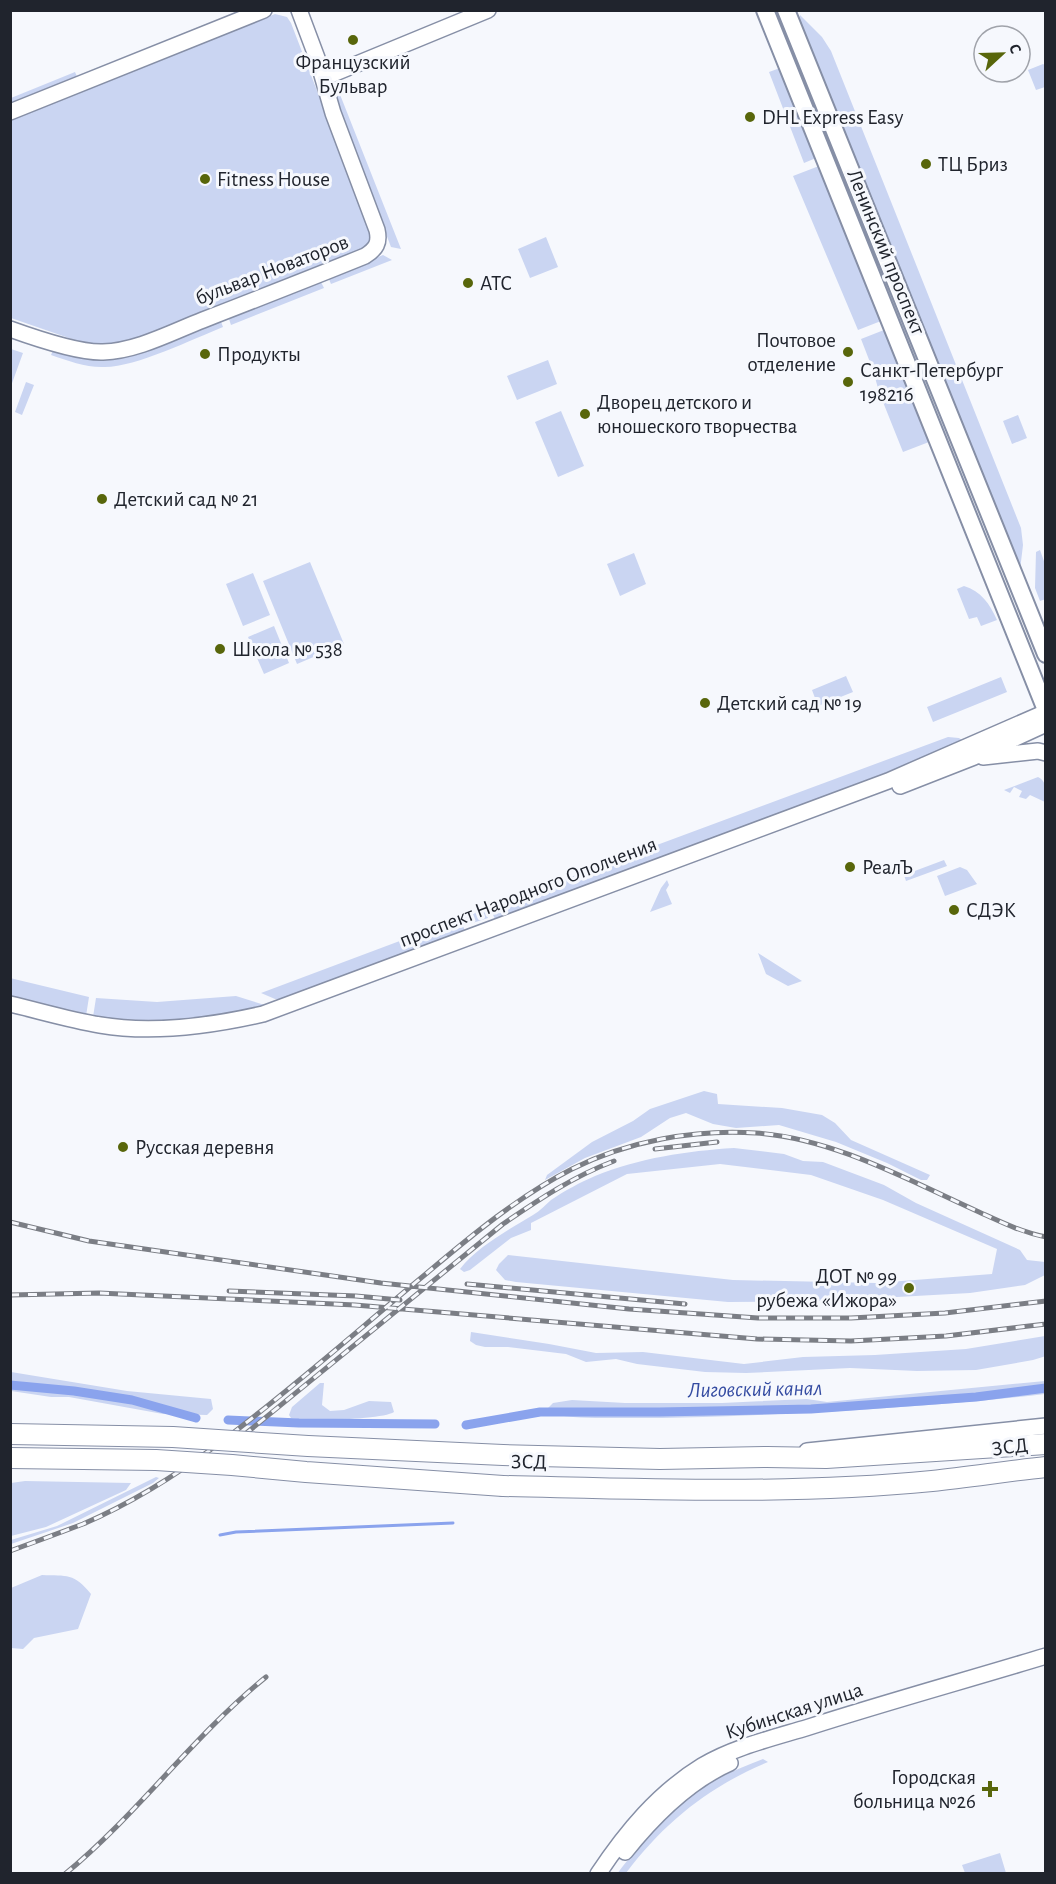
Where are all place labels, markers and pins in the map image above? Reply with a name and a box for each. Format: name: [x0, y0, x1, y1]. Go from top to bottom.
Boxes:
marker: Французский Бульвар: [346, 33, 360, 47]
place label: Французский Бульвар: [295, 52, 411, 97]
place label: DHL Express Easy: [762, 107, 903, 128]
marker: DHL Express Easy: [743, 110, 757, 124]
place label: ТЦ Бриз: [938, 154, 1008, 175]
marker: ТЦ Бриз: [919, 157, 933, 171]
place label: Fitness House: [217, 169, 330, 190]
marker: Fitness House: [198, 172, 212, 186]
place label: АТС: [480, 273, 512, 294]
marker: АТС: [461, 276, 475, 290]
place label: Почтовое отделение: [748, 330, 836, 375]
place label: Продукты: [217, 344, 301, 365]
marker: Почтовое отделение: [841, 345, 855, 359]
marker: Продукты: [198, 347, 212, 361]
place label: Санкт-Петербург 198216: [860, 360, 1004, 405]
marker: Санкт-Петербург 198216: [841, 375, 855, 389]
place label: Дворец детского и юношеского творчества: [597, 392, 798, 437]
marker: Дворец детского и юношеского творчества: [578, 407, 592, 421]
place label: Детский сад № 21: [114, 489, 259, 510]
marker: Детский сад № 21: [95, 492, 109, 506]
place label: Школа № 538: [232, 639, 343, 660]
marker: Школа № 538: [213, 642, 227, 656]
place label: Детский сад № 19: [717, 693, 862, 714]
marker: Детский сад № 19: [698, 696, 712, 710]
place label: РеалЪ: [862, 857, 913, 878]
marker: РеалЪ: [843, 860, 857, 874]
place label: СДЭК: [966, 900, 1016, 921]
marker: СДЭК: [947, 903, 961, 917]
place label: Русская деревня: [135, 1137, 274, 1158]
marker: Русская деревня: [116, 1140, 130, 1154]
place label: ДОТ № 99 рубежа «Ижора»: [756, 1266, 897, 1311]
marker: ДОТ № 99 рубежа «Ижора»: [902, 1281, 916, 1295]
place label: Городская больница №26: [853, 1767, 976, 1812]
marker: Городская больница №26: [981, 1780, 999, 1798]

